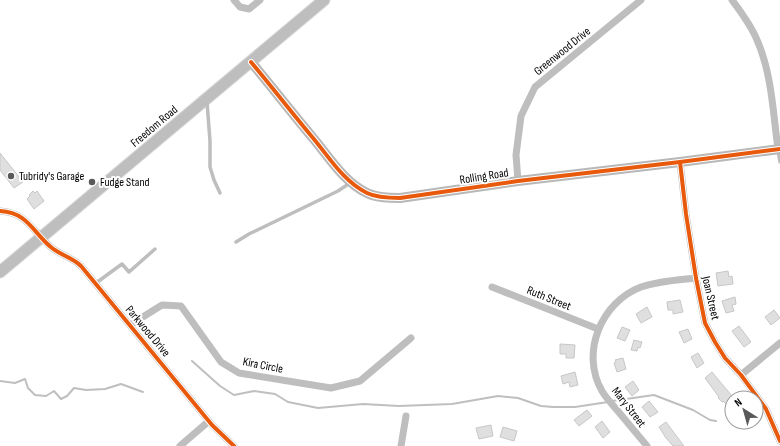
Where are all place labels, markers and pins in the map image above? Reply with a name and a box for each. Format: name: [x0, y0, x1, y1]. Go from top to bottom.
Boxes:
place label: Tubridy's Garage: [19, 169, 85, 184]
marker: Tubridy's Garage: [6, 171, 16, 181]
place label: Fudge Stand: [100, 175, 150, 190]
marker: Fudge Stand: [87, 177, 97, 187]

